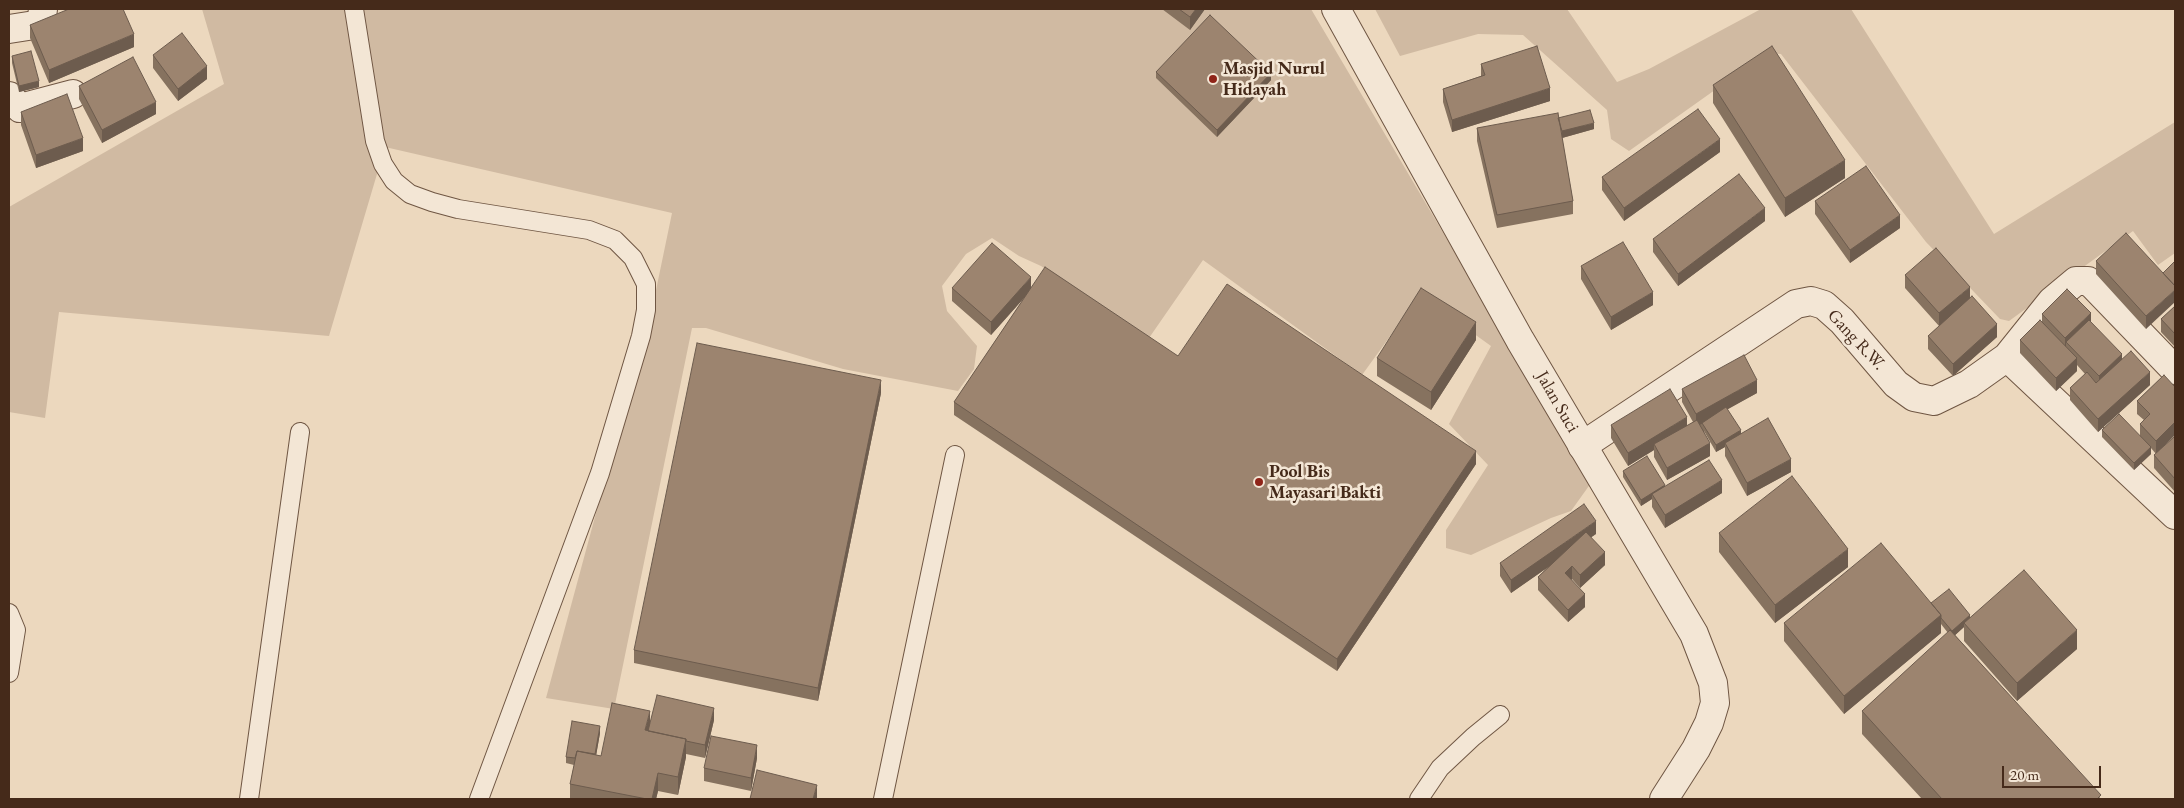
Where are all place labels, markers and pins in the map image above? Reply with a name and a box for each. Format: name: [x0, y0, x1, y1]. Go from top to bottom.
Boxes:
place label: Masjid Nurul Hidayah: [1223, 58, 1325, 100]
marker: Masjid Nurul Hidayah: [1207, 73, 1219, 85]
place label: Pool Bis Mayasari Bakti: [1269, 461, 1381, 504]
marker: Pool Bis Mayasari Bakti: [1253, 476, 1265, 488]

